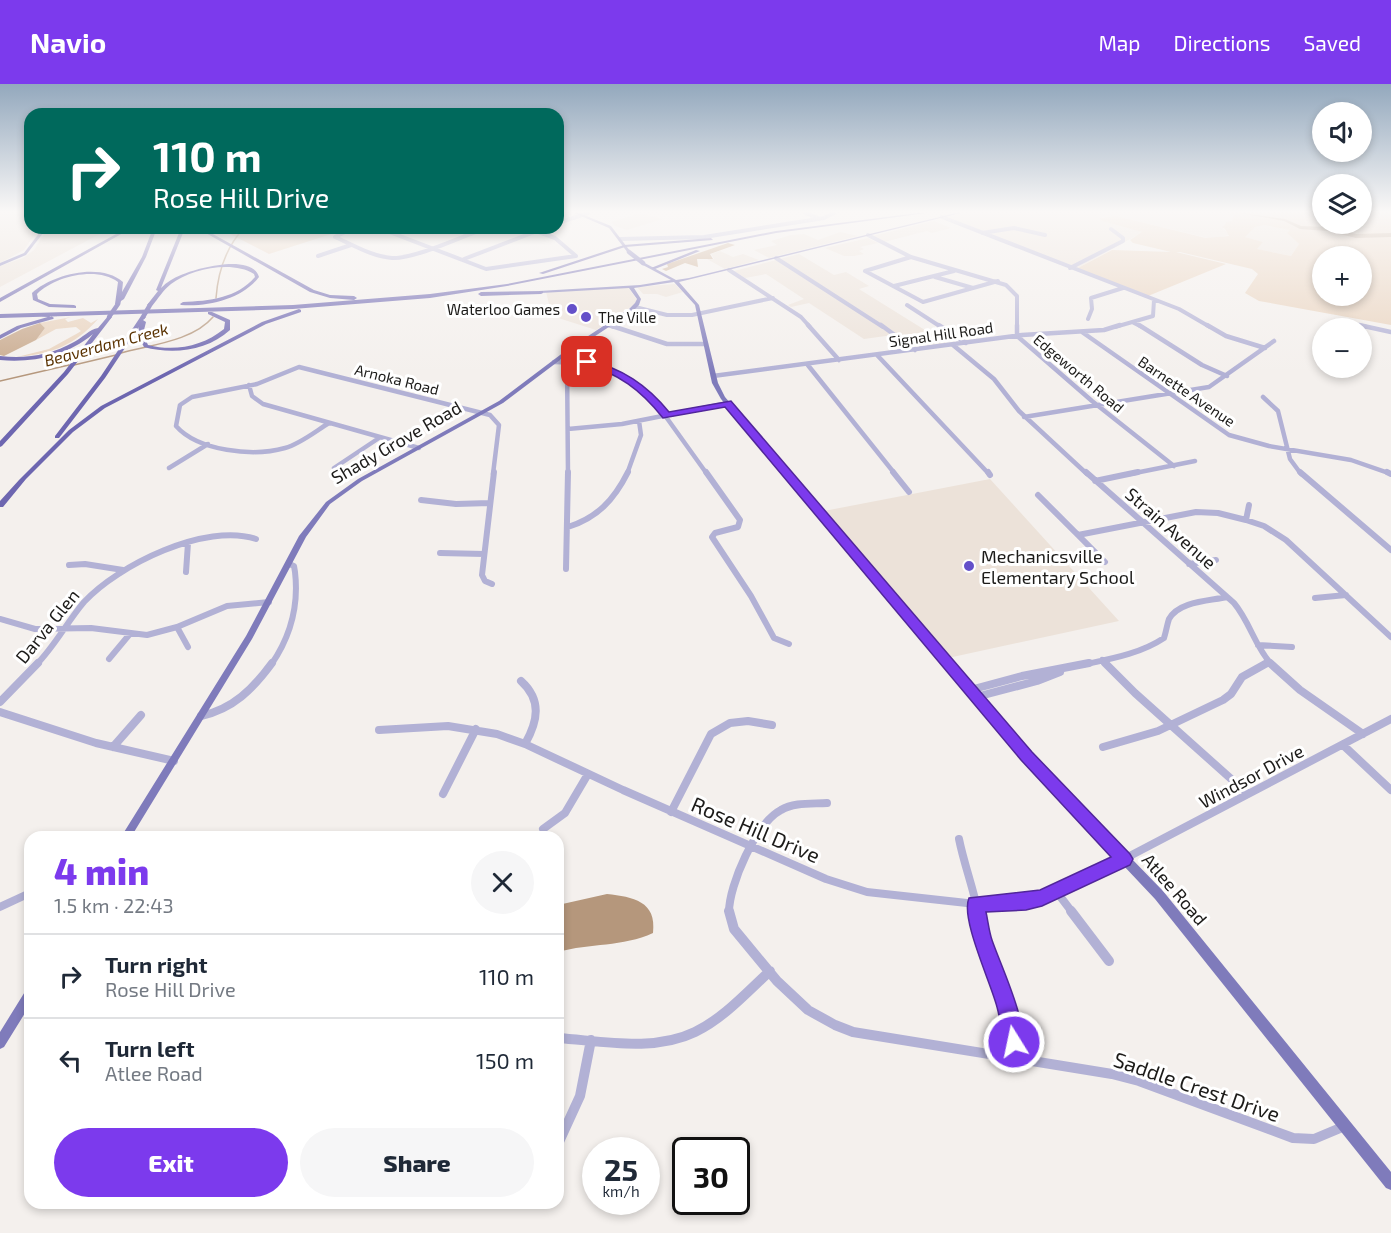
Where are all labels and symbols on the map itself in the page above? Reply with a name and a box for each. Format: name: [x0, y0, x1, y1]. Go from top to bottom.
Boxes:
place label: Waterloo Games: [447, 300, 560, 318]
marker: Waterloo Games: [565, 302, 579, 316]
place label: The Ville: [598, 308, 656, 326]
marker: The Ville: [579, 310, 593, 324]
water label: Beaverdam Creek: [42, 318, 170, 370]
street label: Signal Hill Road: [888, 318, 994, 350]
street label: Edgeworth Road: [1030, 330, 1128, 416]
pin: [561, 336, 612, 387]
street label: Barnette Avenue: [1135, 352, 1239, 430]
street label: Arnoka Road: [353, 360, 441, 398]
street label: Shady Grove Road: [327, 396, 465, 488]
street label: Strain Avenue: [1121, 483, 1221, 573]
place label: Mechanicsville Elementary School: [981, 545, 1135, 588]
marker: Mechanicsville Elementary School: [962, 559, 976, 573]
street label: Darva Glen: [10, 584, 84, 668]
street label: Windsor Drive: [1195, 739, 1307, 813]
street label: Rose Hill Drive: [688, 791, 824, 867]
street label: Atlee Road: [1138, 849, 1212, 929]
position arrow: [982, 1010, 1046, 1074]
street label: Saddle Crest Drive: [1111, 1046, 1283, 1126]
speed limit sign: 30: [672, 1137, 750, 1215]

